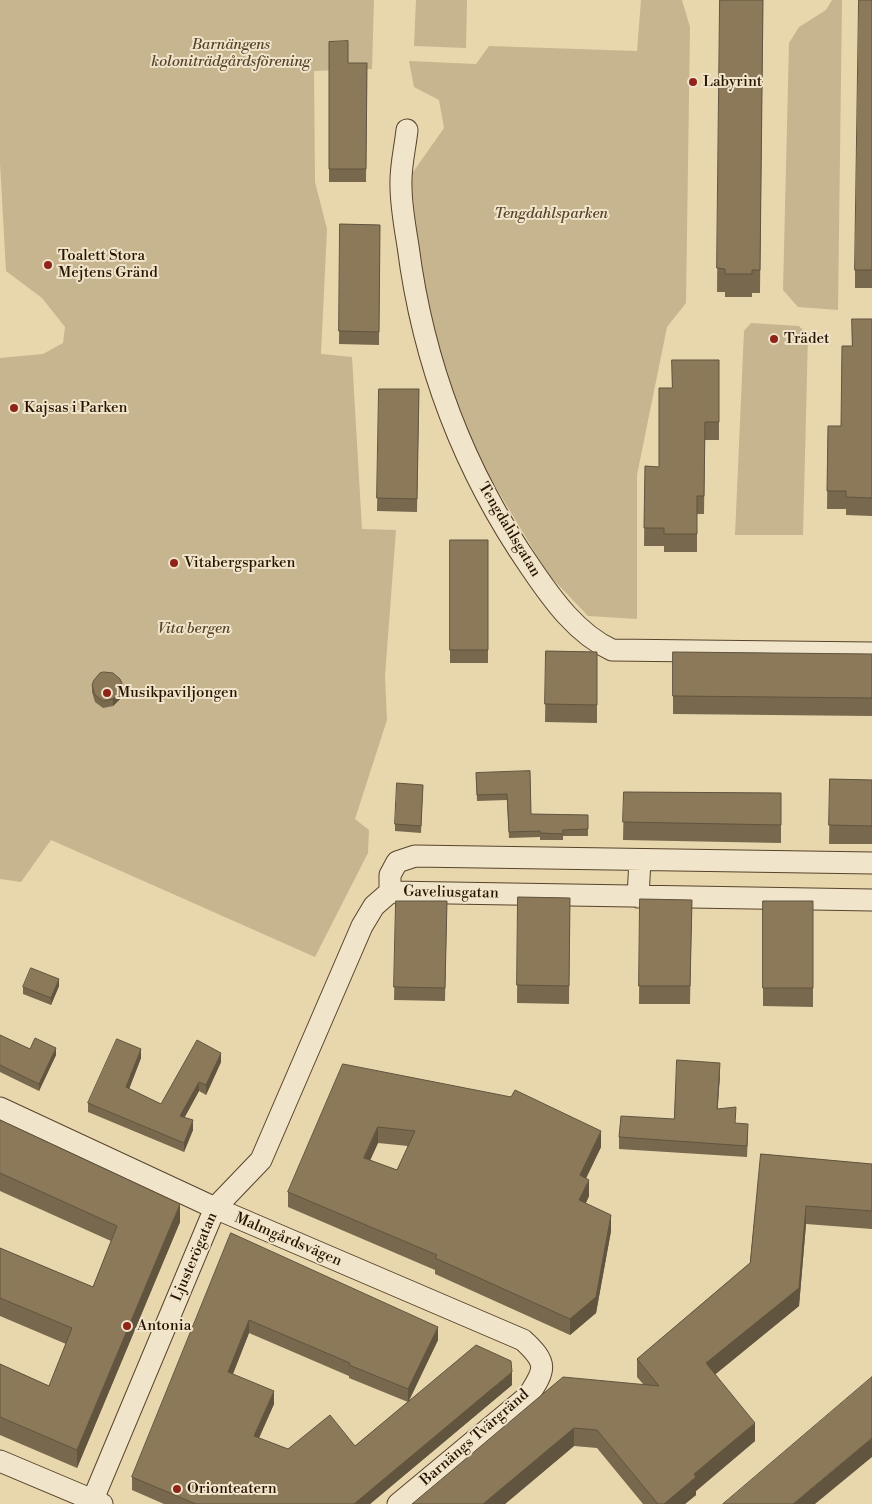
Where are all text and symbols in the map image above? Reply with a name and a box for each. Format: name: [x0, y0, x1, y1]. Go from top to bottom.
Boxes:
park label: Barnängens koloniträdgårdsförening: [151, 36, 311, 71]
place label: Labyrint: [703, 73, 762, 91]
marker: Labyrint: [687, 76, 699, 88]
park label: Tengdahlsparken: [494, 205, 608, 223]
place label: Toalett Stora Mejtens Gränd: [58, 247, 158, 282]
marker: Toalett Stora Mejtens Gränd: [42, 259, 54, 271]
place label: Trädet: [784, 330, 829, 348]
marker: Trädet: [768, 333, 780, 345]
place label: Kajsas i Parken: [24, 399, 127, 417]
marker: Kajsas i Parken: [8, 402, 20, 414]
street label: Tengdahlsgatan: [474, 480, 544, 580]
place label: Vitabergsparken: [184, 554, 295, 572]
marker: Vitabergsparken: [168, 557, 180, 569]
park label: Vita bergen: [158, 620, 230, 638]
place label: Musikpaviljongen: [117, 684, 238, 702]
marker: Musikpaviljongen: [101, 687, 113, 699]
street label: Gaveliusgatan: [403, 883, 499, 903]
street label: Malmgårdsvägen: [232, 1209, 344, 1271]
street label: Ljusterögatan: [168, 1210, 222, 1304]
place label: Antonia: [137, 1317, 191, 1335]
marker: Antonia: [121, 1320, 133, 1332]
street label: Barnängs Tvärgränd: [417, 1386, 533, 1490]
place label: Orionteatern: [187, 1480, 277, 1498]
marker: Orionteatern: [171, 1483, 183, 1495]

